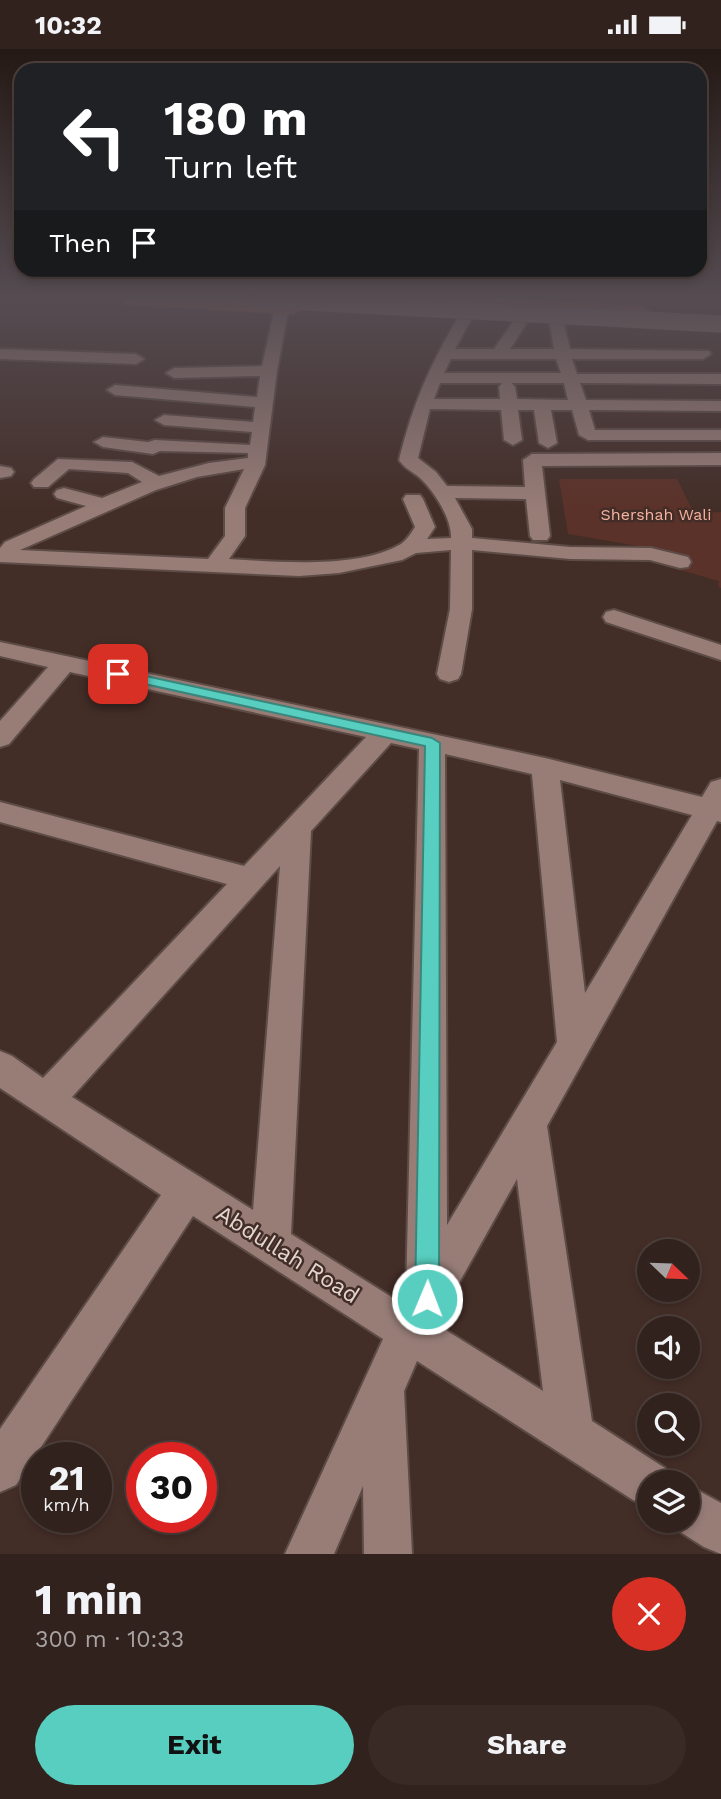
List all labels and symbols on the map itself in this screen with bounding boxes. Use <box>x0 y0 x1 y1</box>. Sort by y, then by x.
park label: Shershah Wali <box>601 505 711 524</box>
pin <box>88 644 148 704</box>
street label: Abdullah Road <box>211 1200 364 1309</box>
north arrow <box>637 1239 700 1302</box>
position arrow <box>390 1262 464 1336</box>
speed limit sign: 30 <box>126 1442 217 1533</box>

